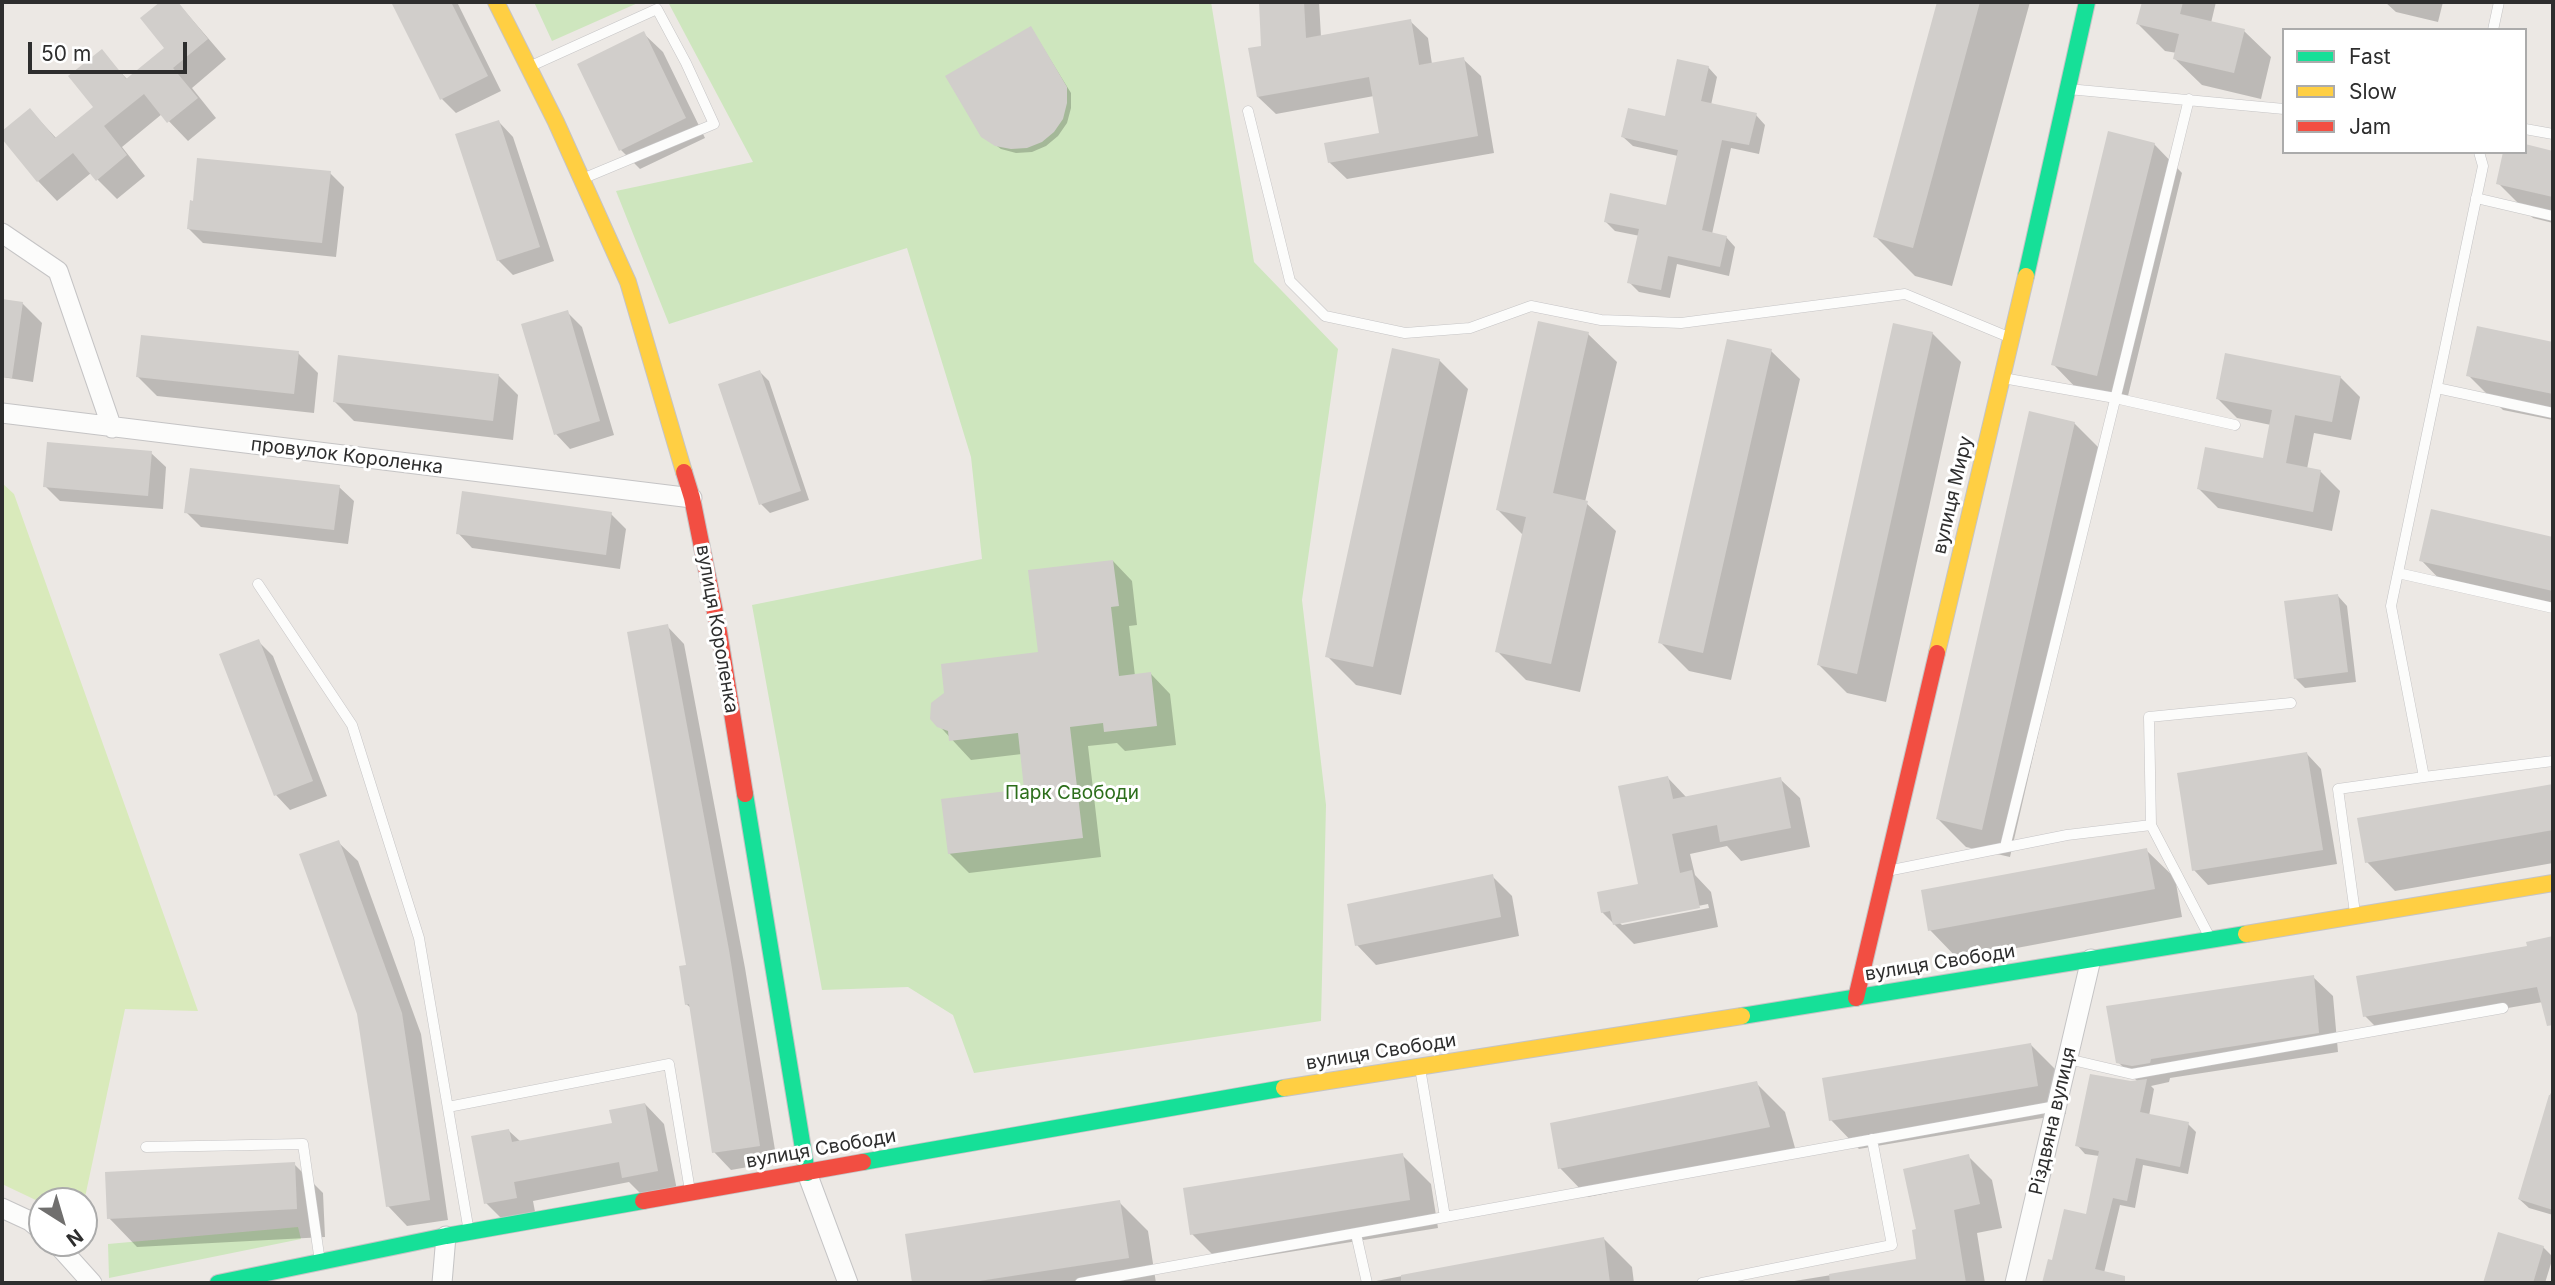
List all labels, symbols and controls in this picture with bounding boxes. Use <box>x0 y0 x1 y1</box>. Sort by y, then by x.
scale bar <box>32 28 191 72</box>
legend <box>2282 28 2527 154</box>
text: 50 m <box>41 41 91 66</box>
text: Fast <box>2349 44 2391 69</box>
text: Slow <box>2349 79 2397 104</box>
text: Jam <box>2349 114 2391 139</box>
street label: провулок Короленка <box>250 433 444 479</box>
street label: вулиця Миру <box>1928 434 1978 556</box>
street label: вулиця Короленка <box>691 543 743 715</box>
park label: Парк Свободи <box>1005 782 1139 804</box>
street label: вулиця Свободи <box>1863 940 2017 986</box>
street label: вулиця Свободи <box>1304 1029 1458 1075</box>
street label: Різдвяна вулиця <box>2025 1045 2081 1197</box>
street label: вулиця Свободи <box>744 1125 898 1173</box>
north arrow <box>28 1187 98 1257</box>
text: N <box>62 1224 87 1251</box>

